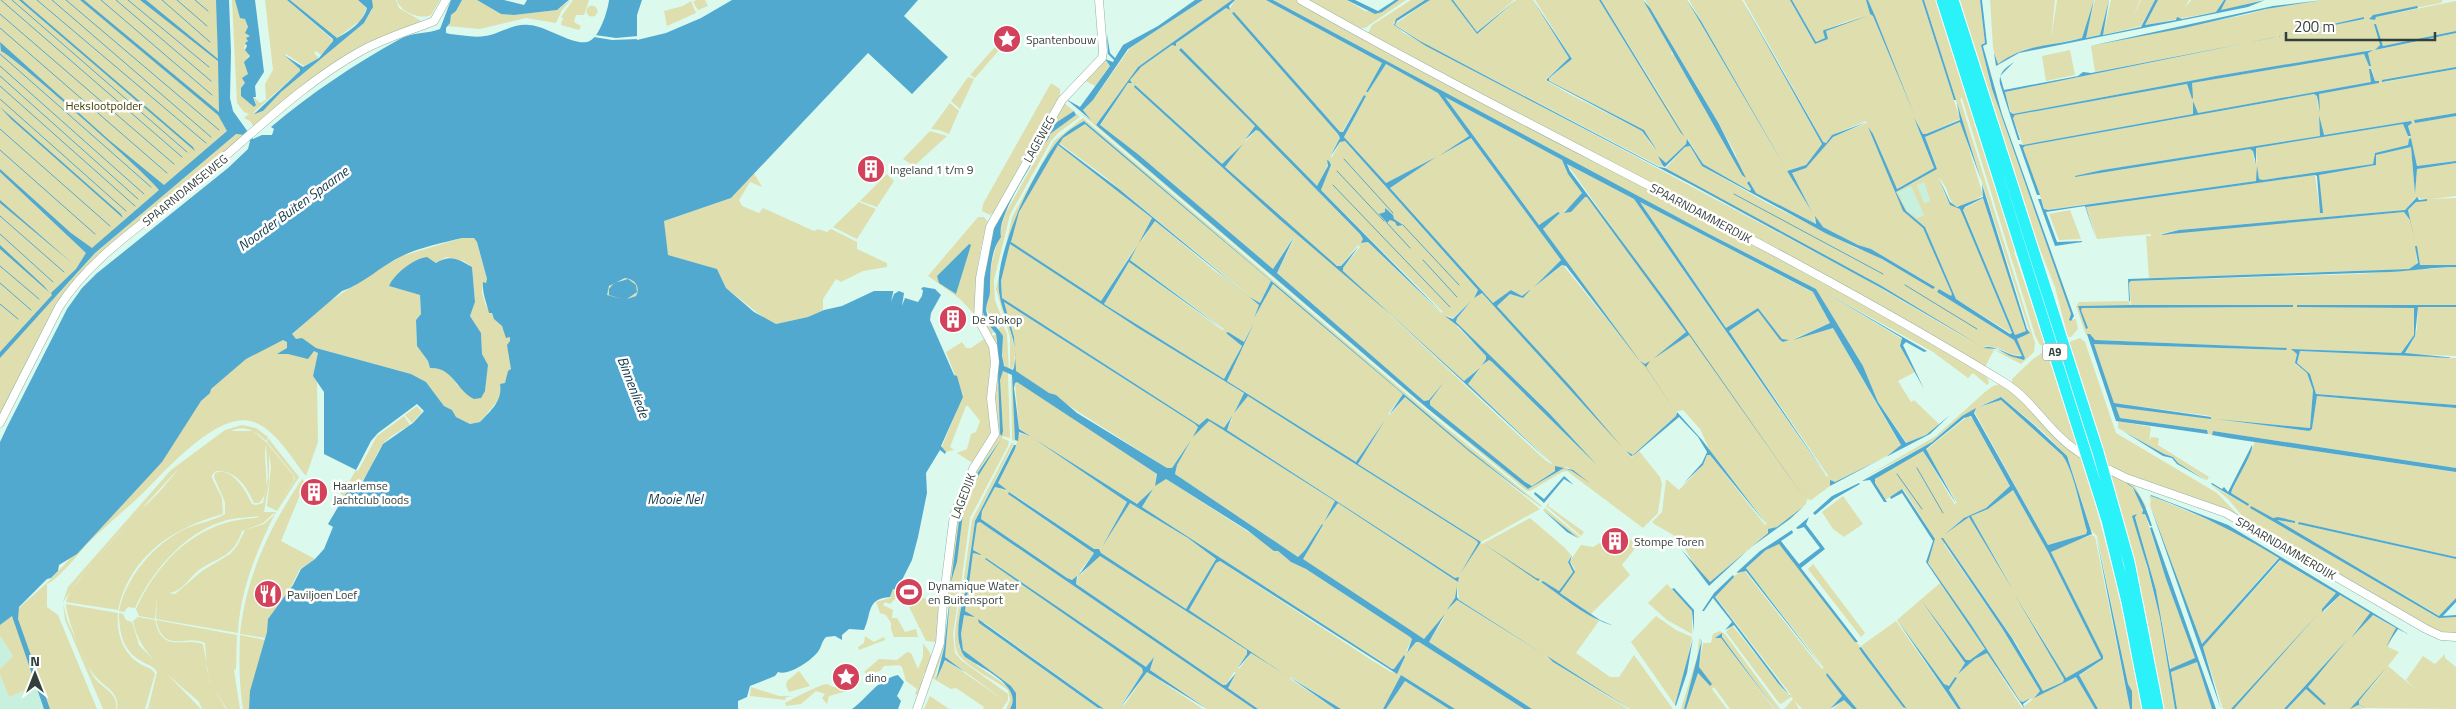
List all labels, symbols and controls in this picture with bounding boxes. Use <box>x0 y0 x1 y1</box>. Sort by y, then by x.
scale bar <box>2286 10 2435 42</box>
text: 200 m <box>2294 15 2335 38</box>
place icon: Spantenbouw <box>992 24 1022 54</box>
place label: Spantenbouw <box>1026 30 1096 49</box>
park label: Hekslootpolder <box>65 96 143 115</box>
street label: LAGEWEG <box>1018 112 1060 166</box>
street label: SPAARNDAMSEWEG <box>138 149 232 231</box>
building icon: Ingeland 1 t/m 9 <box>856 154 886 184</box>
water label: Noorder Buiten Spaarne <box>233 160 354 255</box>
place label: Ingeland 1 t/m 9 <box>890 160 974 179</box>
street label: SPAARNDAMMERDIJK <box>1647 178 1755 248</box>
building icon: De Slokop <box>938 304 968 334</box>
place label: De Slokop <box>972 310 1022 329</box>
road number: A9 <box>2042 344 2068 361</box>
water label: Binnenliede <box>613 353 656 422</box>
street label: LAGEDIJK <box>946 470 980 522</box>
place label: Haarlemse Jachtclub loods <box>333 476 409 509</box>
building icon: Haarlemse Jachtclub loods <box>299 477 329 507</box>
water label: Mooie Nel <box>647 488 705 509</box>
street label: SPAARNDAMMERDIJK <box>2232 512 2340 585</box>
building icon: Stompe Toren <box>1600 526 1630 556</box>
place label: Stompe Toren <box>1634 532 1704 551</box>
place label: Dynamique Water en Buitensport <box>928 576 1019 609</box>
sports icon: Dynamique Water en Buitensport <box>894 577 924 607</box>
restaurant icon: Paviljoen Loef <box>253 579 283 609</box>
place label: Paviljoen Loef <box>287 585 357 604</box>
north arrow <box>10 649 60 699</box>
text: N <box>30 650 40 671</box>
place icon: dino <box>831 662 861 692</box>
place label: dino <box>865 668 887 687</box>

